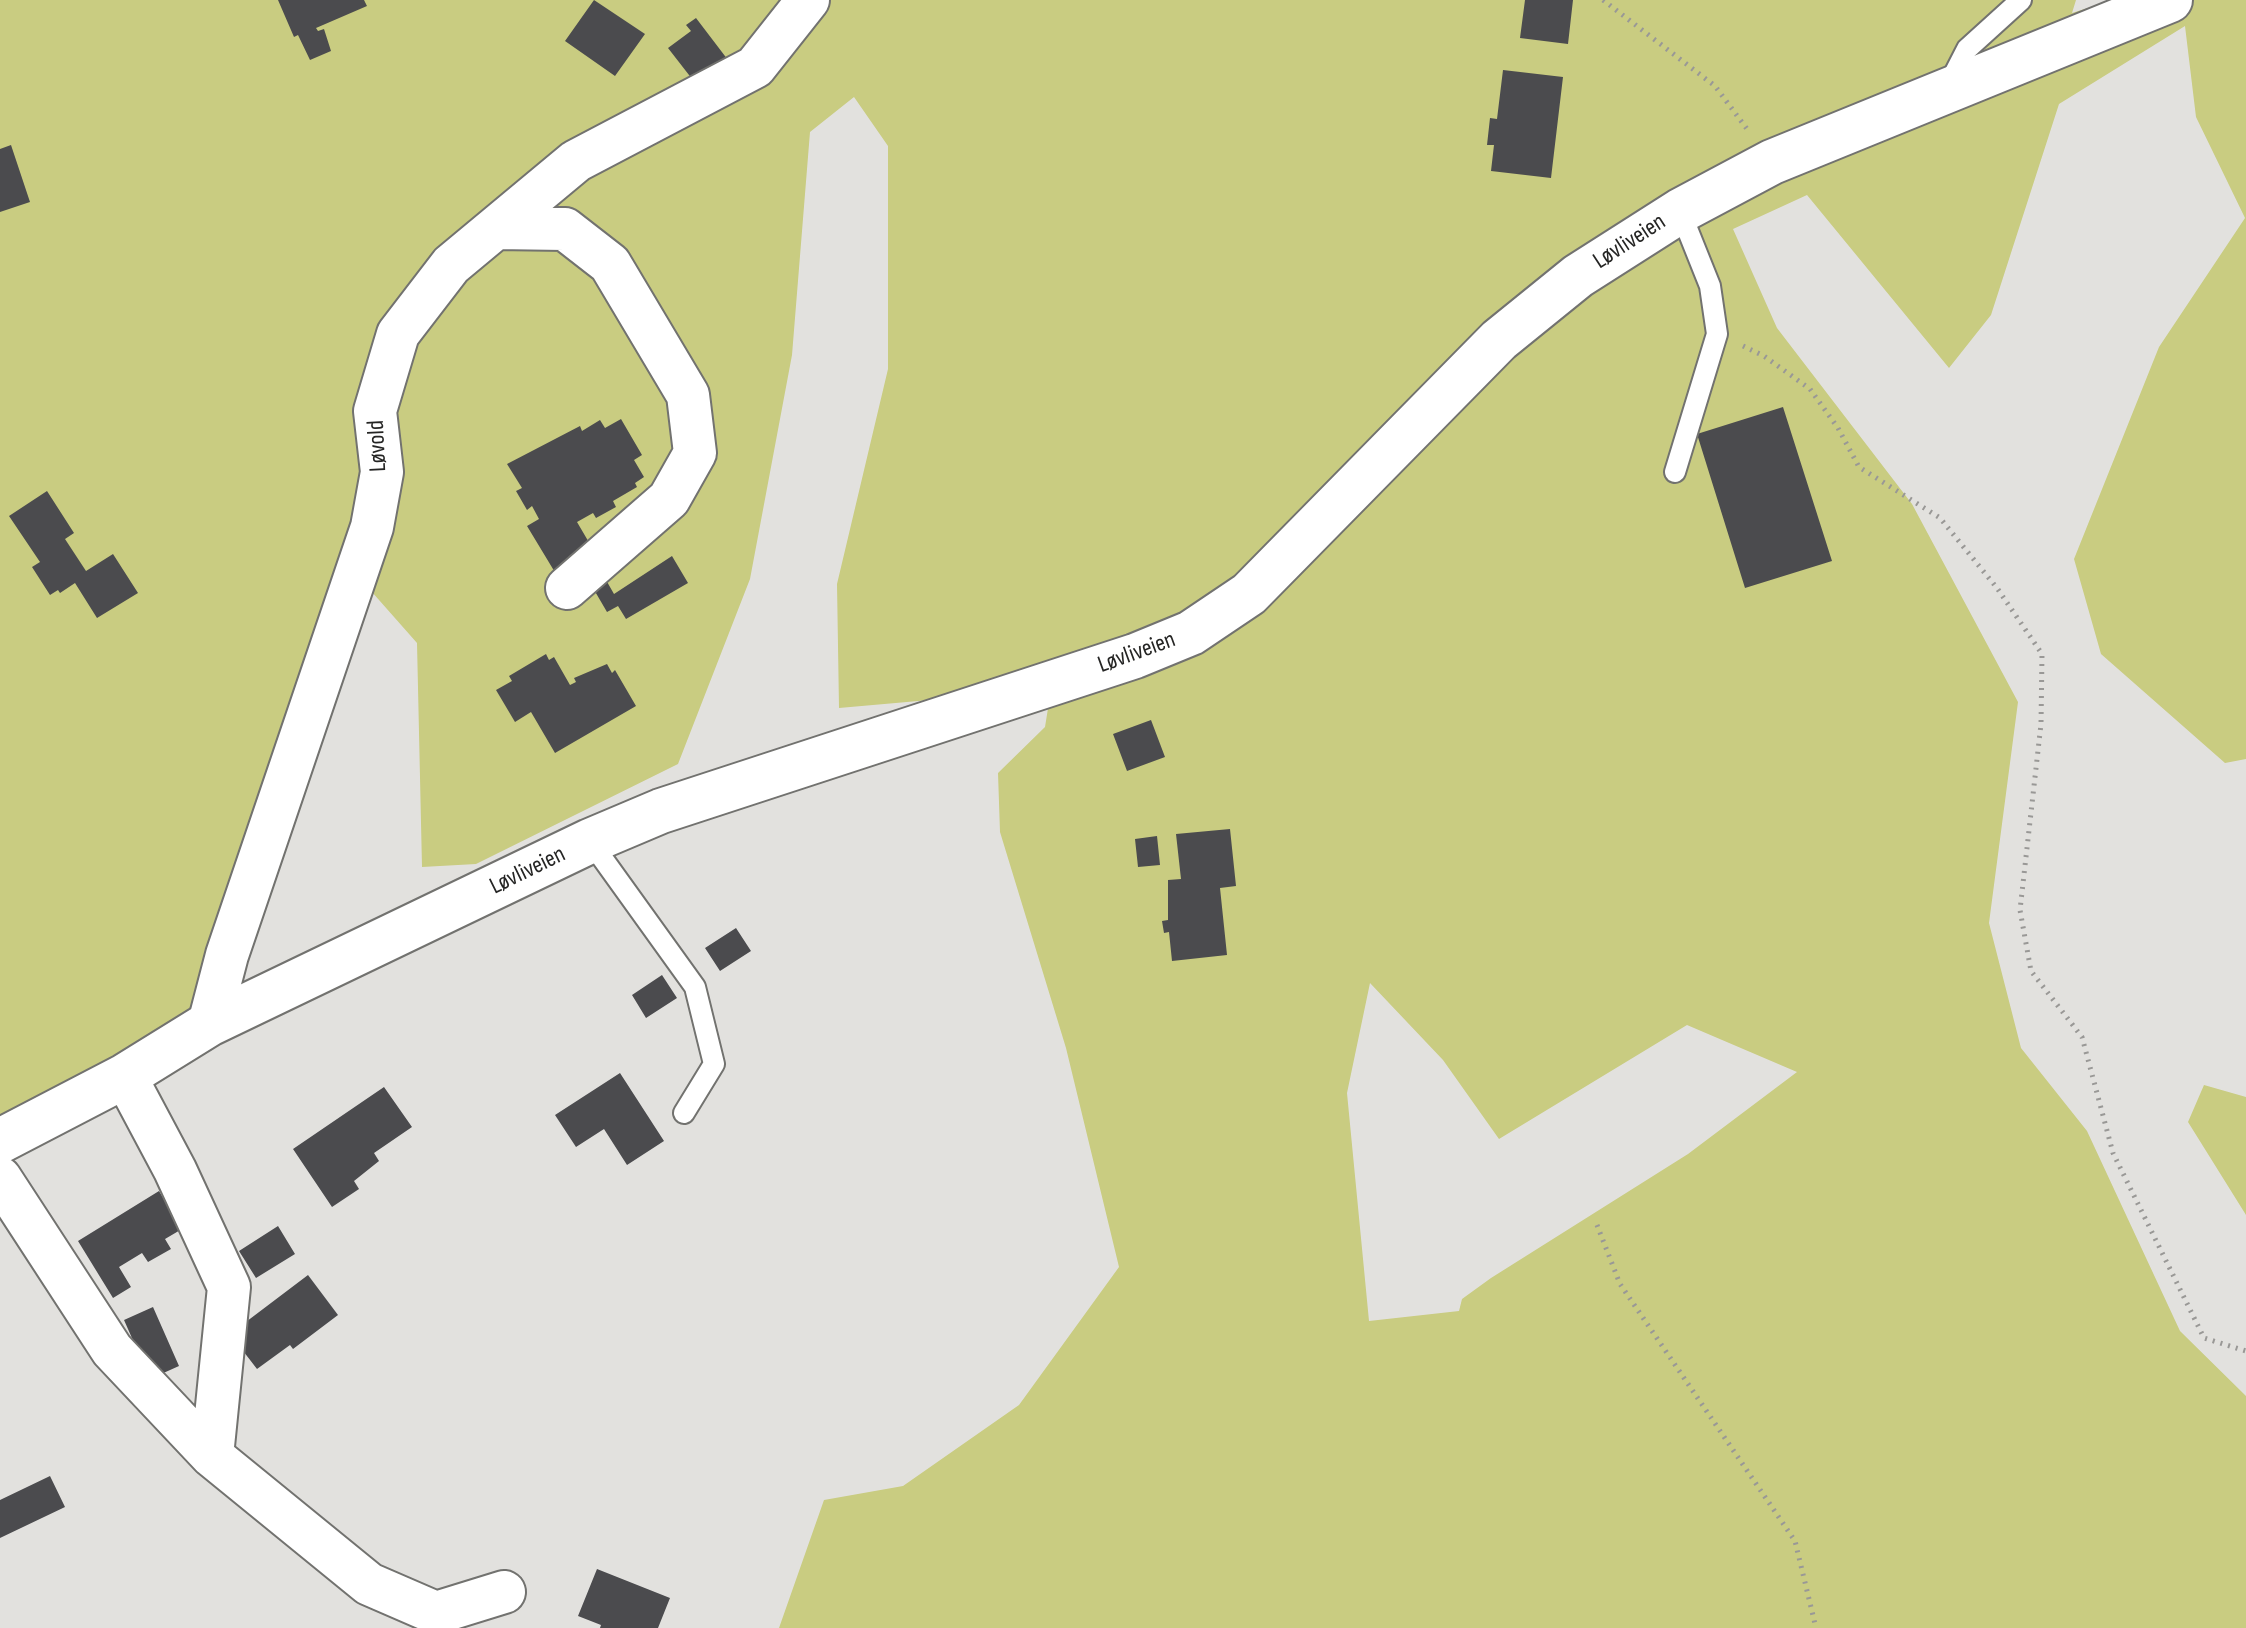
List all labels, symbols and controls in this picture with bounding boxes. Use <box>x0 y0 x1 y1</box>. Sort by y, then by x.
street label: Løvliveien <box>1589 208 1671 276</box>
street label: Løvold <box>362 419 394 473</box>
street label: Løvliveien <box>1094 626 1180 680</box>
street label: Løvliveien <box>486 840 570 902</box>

